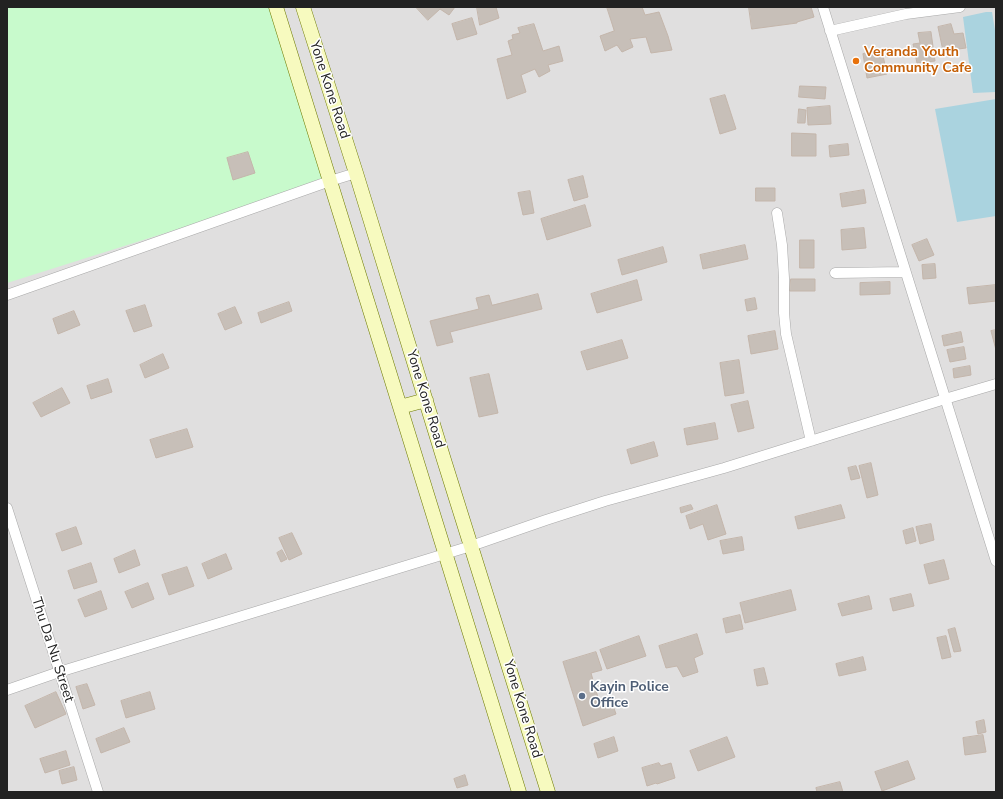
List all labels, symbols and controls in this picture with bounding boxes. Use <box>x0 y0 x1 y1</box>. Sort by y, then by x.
street label: Yone Kone Road <box>305 39 353 141</box>
place label: Veranda Youth Community Cafe <box>864 45 972 78</box>
marker: Veranda Youth Community Cafe <box>851 56 861 66</box>
street label: Yone Kone Road <box>402 348 448 450</box>
street label: Thu Da Nu Street <box>27 595 77 705</box>
street label: Yone Kone Road <box>499 658 545 760</box>
place label: Kayin Police Office <box>590 680 669 712</box>
marker: Kayin Police Office <box>577 691 587 701</box>

